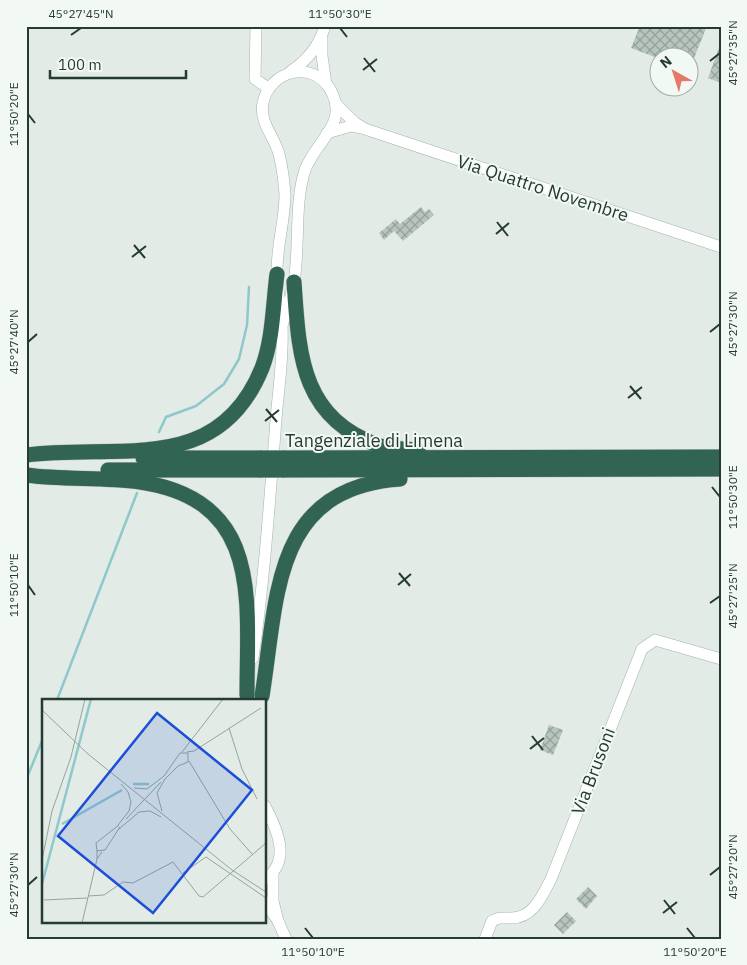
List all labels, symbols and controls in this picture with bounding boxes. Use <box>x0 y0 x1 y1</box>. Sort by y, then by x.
text: 45°27'45"N <box>48 6 114 21</box>
text: 11°50'30"E <box>308 6 372 21</box>
text: 45°27'35"N <box>725 20 740 86</box>
scale bar <box>50 48 186 80</box>
north arrow <box>650 48 700 98</box>
text: N <box>656 52 675 72</box>
text: 100 m <box>58 55 102 74</box>
text: 11°50'20"E <box>6 82 21 146</box>
street label: Via Quattro Novembre <box>454 149 632 227</box>
text: 45°27'30"N <box>725 291 740 357</box>
text: 45°27'40"N <box>6 309 21 375</box>
street label: Tangenziale di Limena <box>285 429 463 452</box>
text: 11°50'30"E <box>725 465 740 529</box>
text: 11°50'10"E <box>6 553 21 617</box>
text: 45°27'25"N <box>725 563 740 629</box>
inset map <box>42 699 266 922</box>
street label: Via Brusoni <box>566 724 620 818</box>
text: 45°27'20"N <box>725 834 740 900</box>
text: 45°27'30"N <box>6 852 21 918</box>
text: 11°50'10"E <box>281 944 345 959</box>
text: 11°50'20"E <box>663 944 727 959</box>

